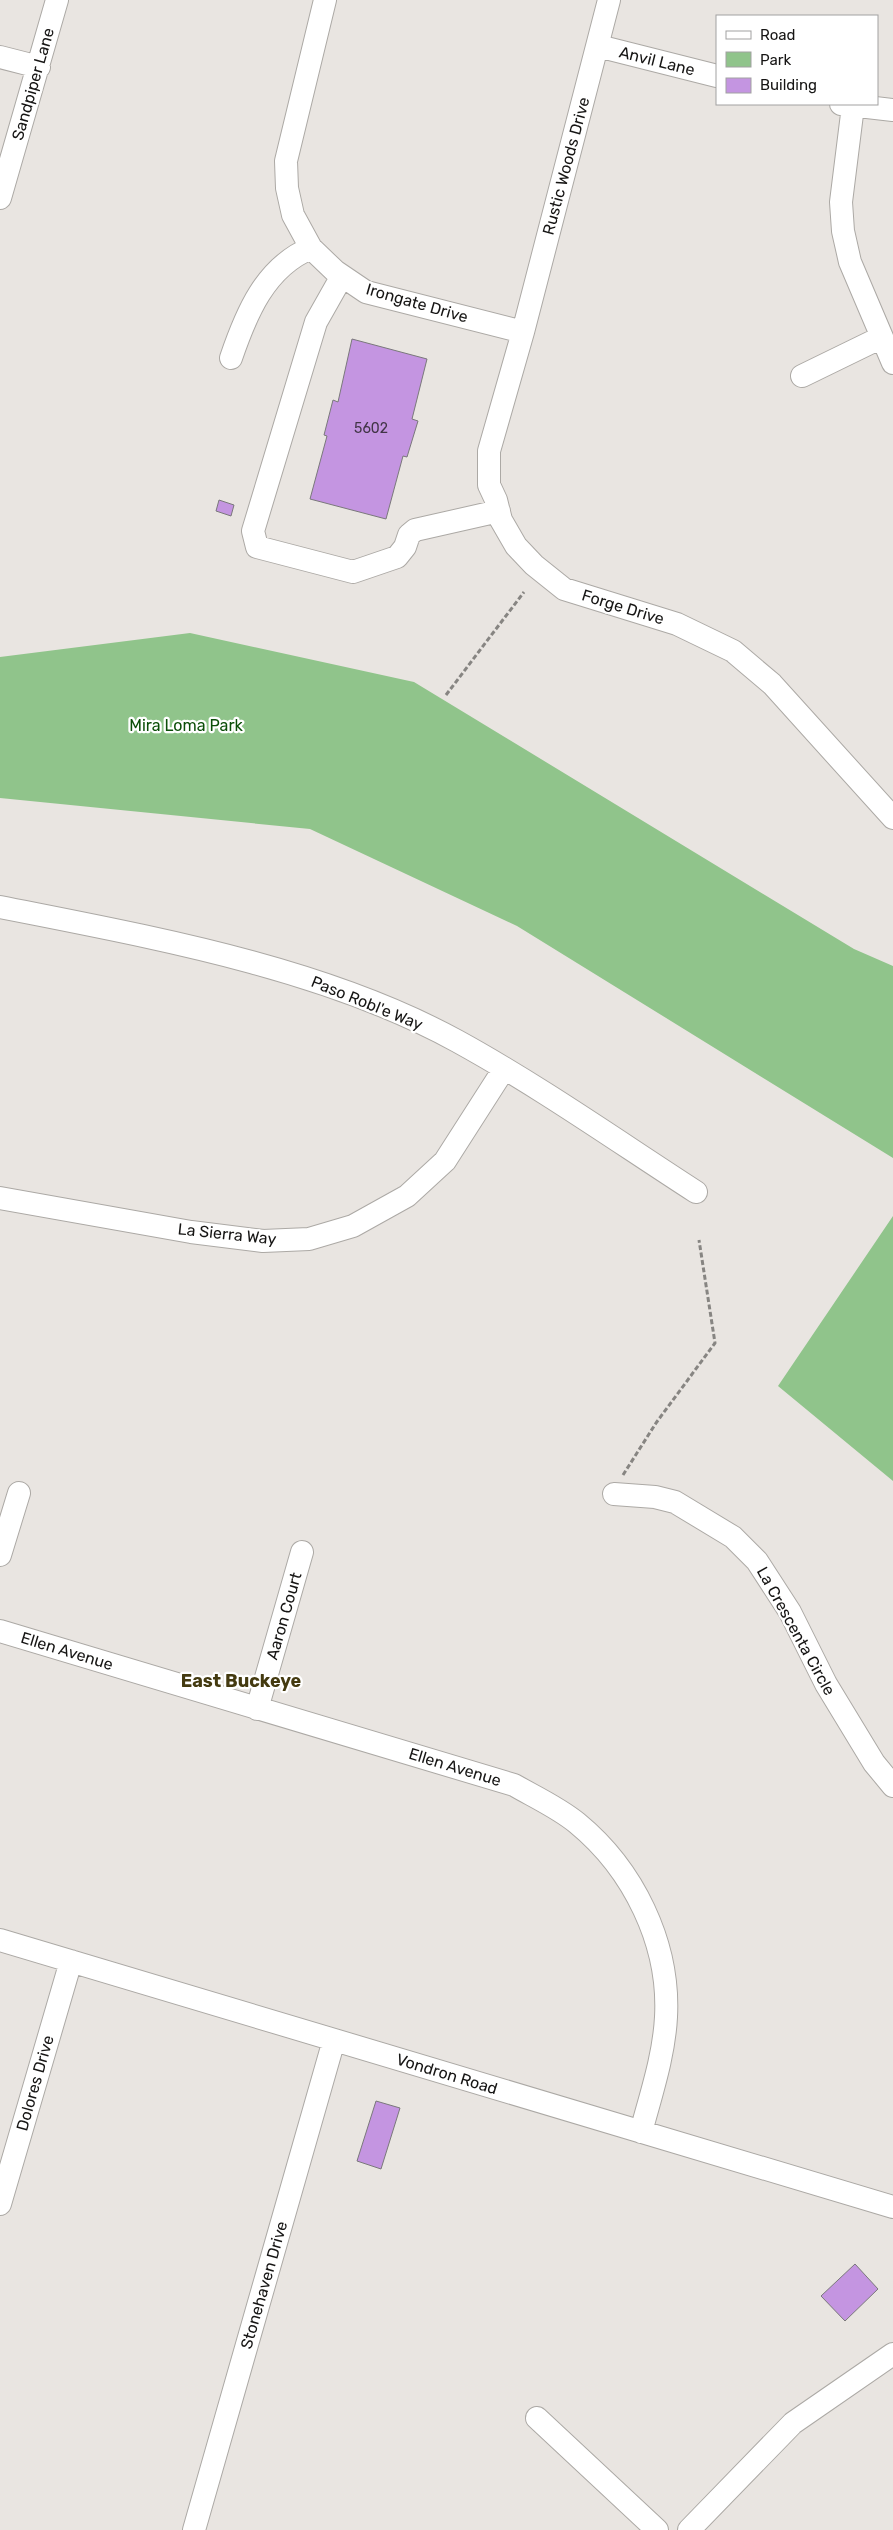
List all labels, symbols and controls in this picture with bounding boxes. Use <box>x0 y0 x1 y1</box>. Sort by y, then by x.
legend <box>716 15 878 105</box>
street label: Sandpiper Lane <box>8 26 58 142</box>
text: Road <box>760 26 796 44</box>
street label: Anvil Lane <box>617 42 697 80</box>
text: Park <box>760 51 791 69</box>
text: Building <box>760 76 817 94</box>
street label: Rustic Woods Drive <box>538 95 594 237</box>
street label: Irongate Drive <box>364 279 470 327</box>
house number: 5602 <box>354 420 388 437</box>
street label: Forge Drive <box>579 585 667 629</box>
park label: Mira Loma Park <box>129 716 244 735</box>
street label: Paso Robl'e Way <box>308 972 426 1034</box>
street label: La Sierra Way <box>177 1219 277 1249</box>
street label: La Crescenta Circle <box>753 1563 839 1699</box>
street label: Aaron Court <box>262 1570 306 1662</box>
street label: Ellen Avenue <box>18 1628 116 1674</box>
district label: East Buckeye <box>181 1670 302 1692</box>
street label: Ellen Avenue <box>406 1744 504 1790</box>
street label: Dolores Drive <box>12 2033 58 2133</box>
street label: Vondron Road <box>394 2050 500 2098</box>
street label: Stonehaven Drive <box>237 2219 291 2351</box>

